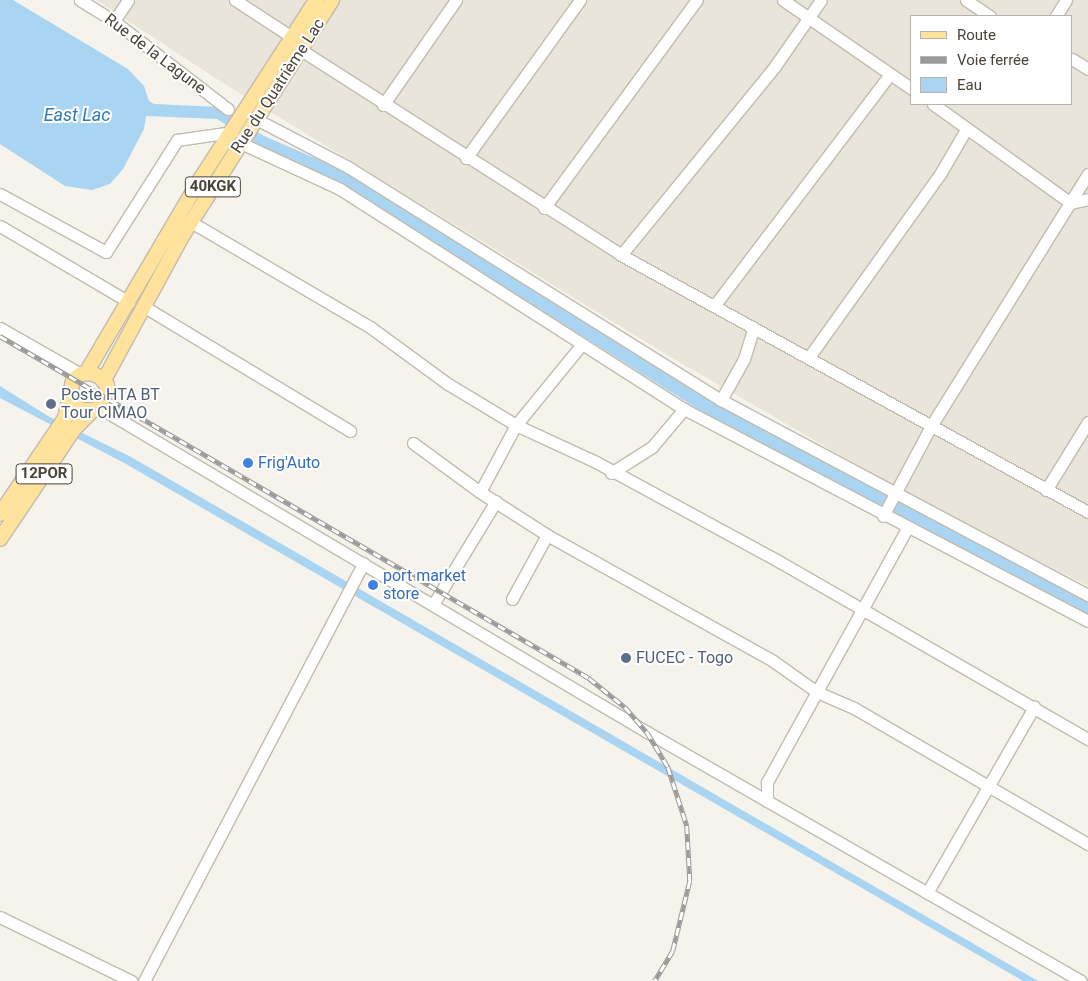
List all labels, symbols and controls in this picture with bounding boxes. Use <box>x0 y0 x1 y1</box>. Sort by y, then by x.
street label: Rue de la Lagune <box>101 10 209 98</box>
street label: Rue du Quatrième Lac <box>227 15 329 157</box>
legend <box>910 15 1073 105</box>
text: Route <box>957 26 996 44</box>
text: Voie ferrée <box>957 51 1029 69</box>
text: Eau <box>957 76 982 94</box>
water label: East Lac <box>44 104 110 126</box>
road number: 40KGK <box>184 174 242 200</box>
place label: Poste HTA BT Tour CIMAO <box>61 385 160 423</box>
marker: Poste HTA BT Tour CIMAO <box>45 398 57 410</box>
place label: Frig'Auto <box>258 453 320 473</box>
marker: Frig'Auto <box>242 457 254 469</box>
road number: 12POR <box>15 462 73 486</box>
place label: port market store <box>383 566 466 604</box>
marker: port market store <box>367 579 379 591</box>
place label: FUCEC - Togo <box>636 648 734 668</box>
marker: FUCEC - Togo <box>620 652 632 664</box>

